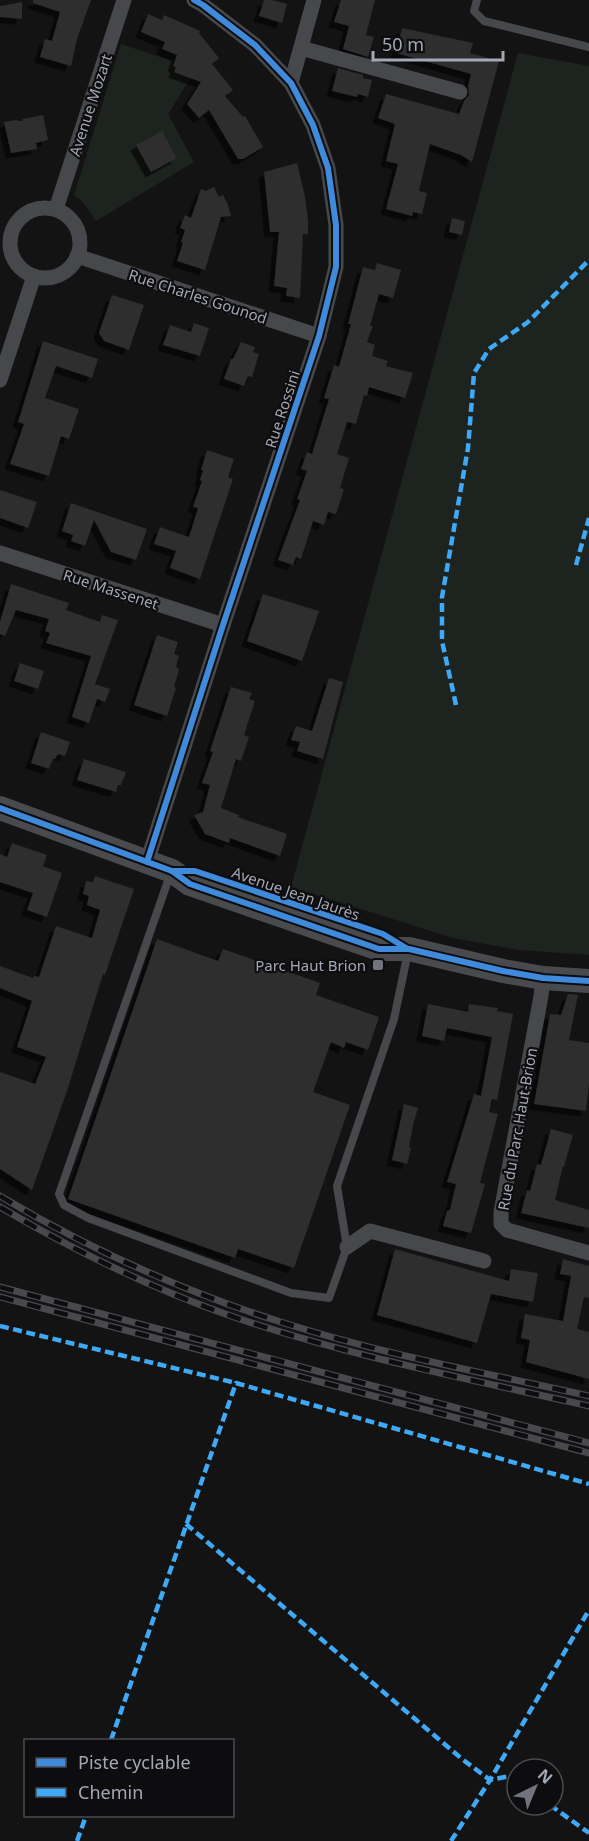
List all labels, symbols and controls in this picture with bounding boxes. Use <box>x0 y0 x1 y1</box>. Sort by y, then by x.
scale bar <box>373 24 504 62</box>
text: 50 m <box>382 32 424 56</box>
street label: Avenue Mozart <box>64 51 116 159</box>
street label: Rue Charles Gounod <box>126 264 270 328</box>
street label: Rue Rossini <box>260 368 304 450</box>
street label: Rue Massenet <box>61 564 162 614</box>
street label: Avenue Jean Jaurès <box>229 862 363 924</box>
place label: Parc Haut Brion <box>255 955 366 975</box>
marker: Parc Haut Brion <box>371 958 385 972</box>
street label: Rue du Parc Haut-Brion <box>493 1046 541 1212</box>
legend <box>24 1739 234 1817</box>
text: Piste cyclable <box>78 1750 191 1774</box>
north arrow <box>505 1757 565 1817</box>
text: N <box>533 1764 557 1789</box>
text: Chemin <box>78 1780 143 1804</box>

